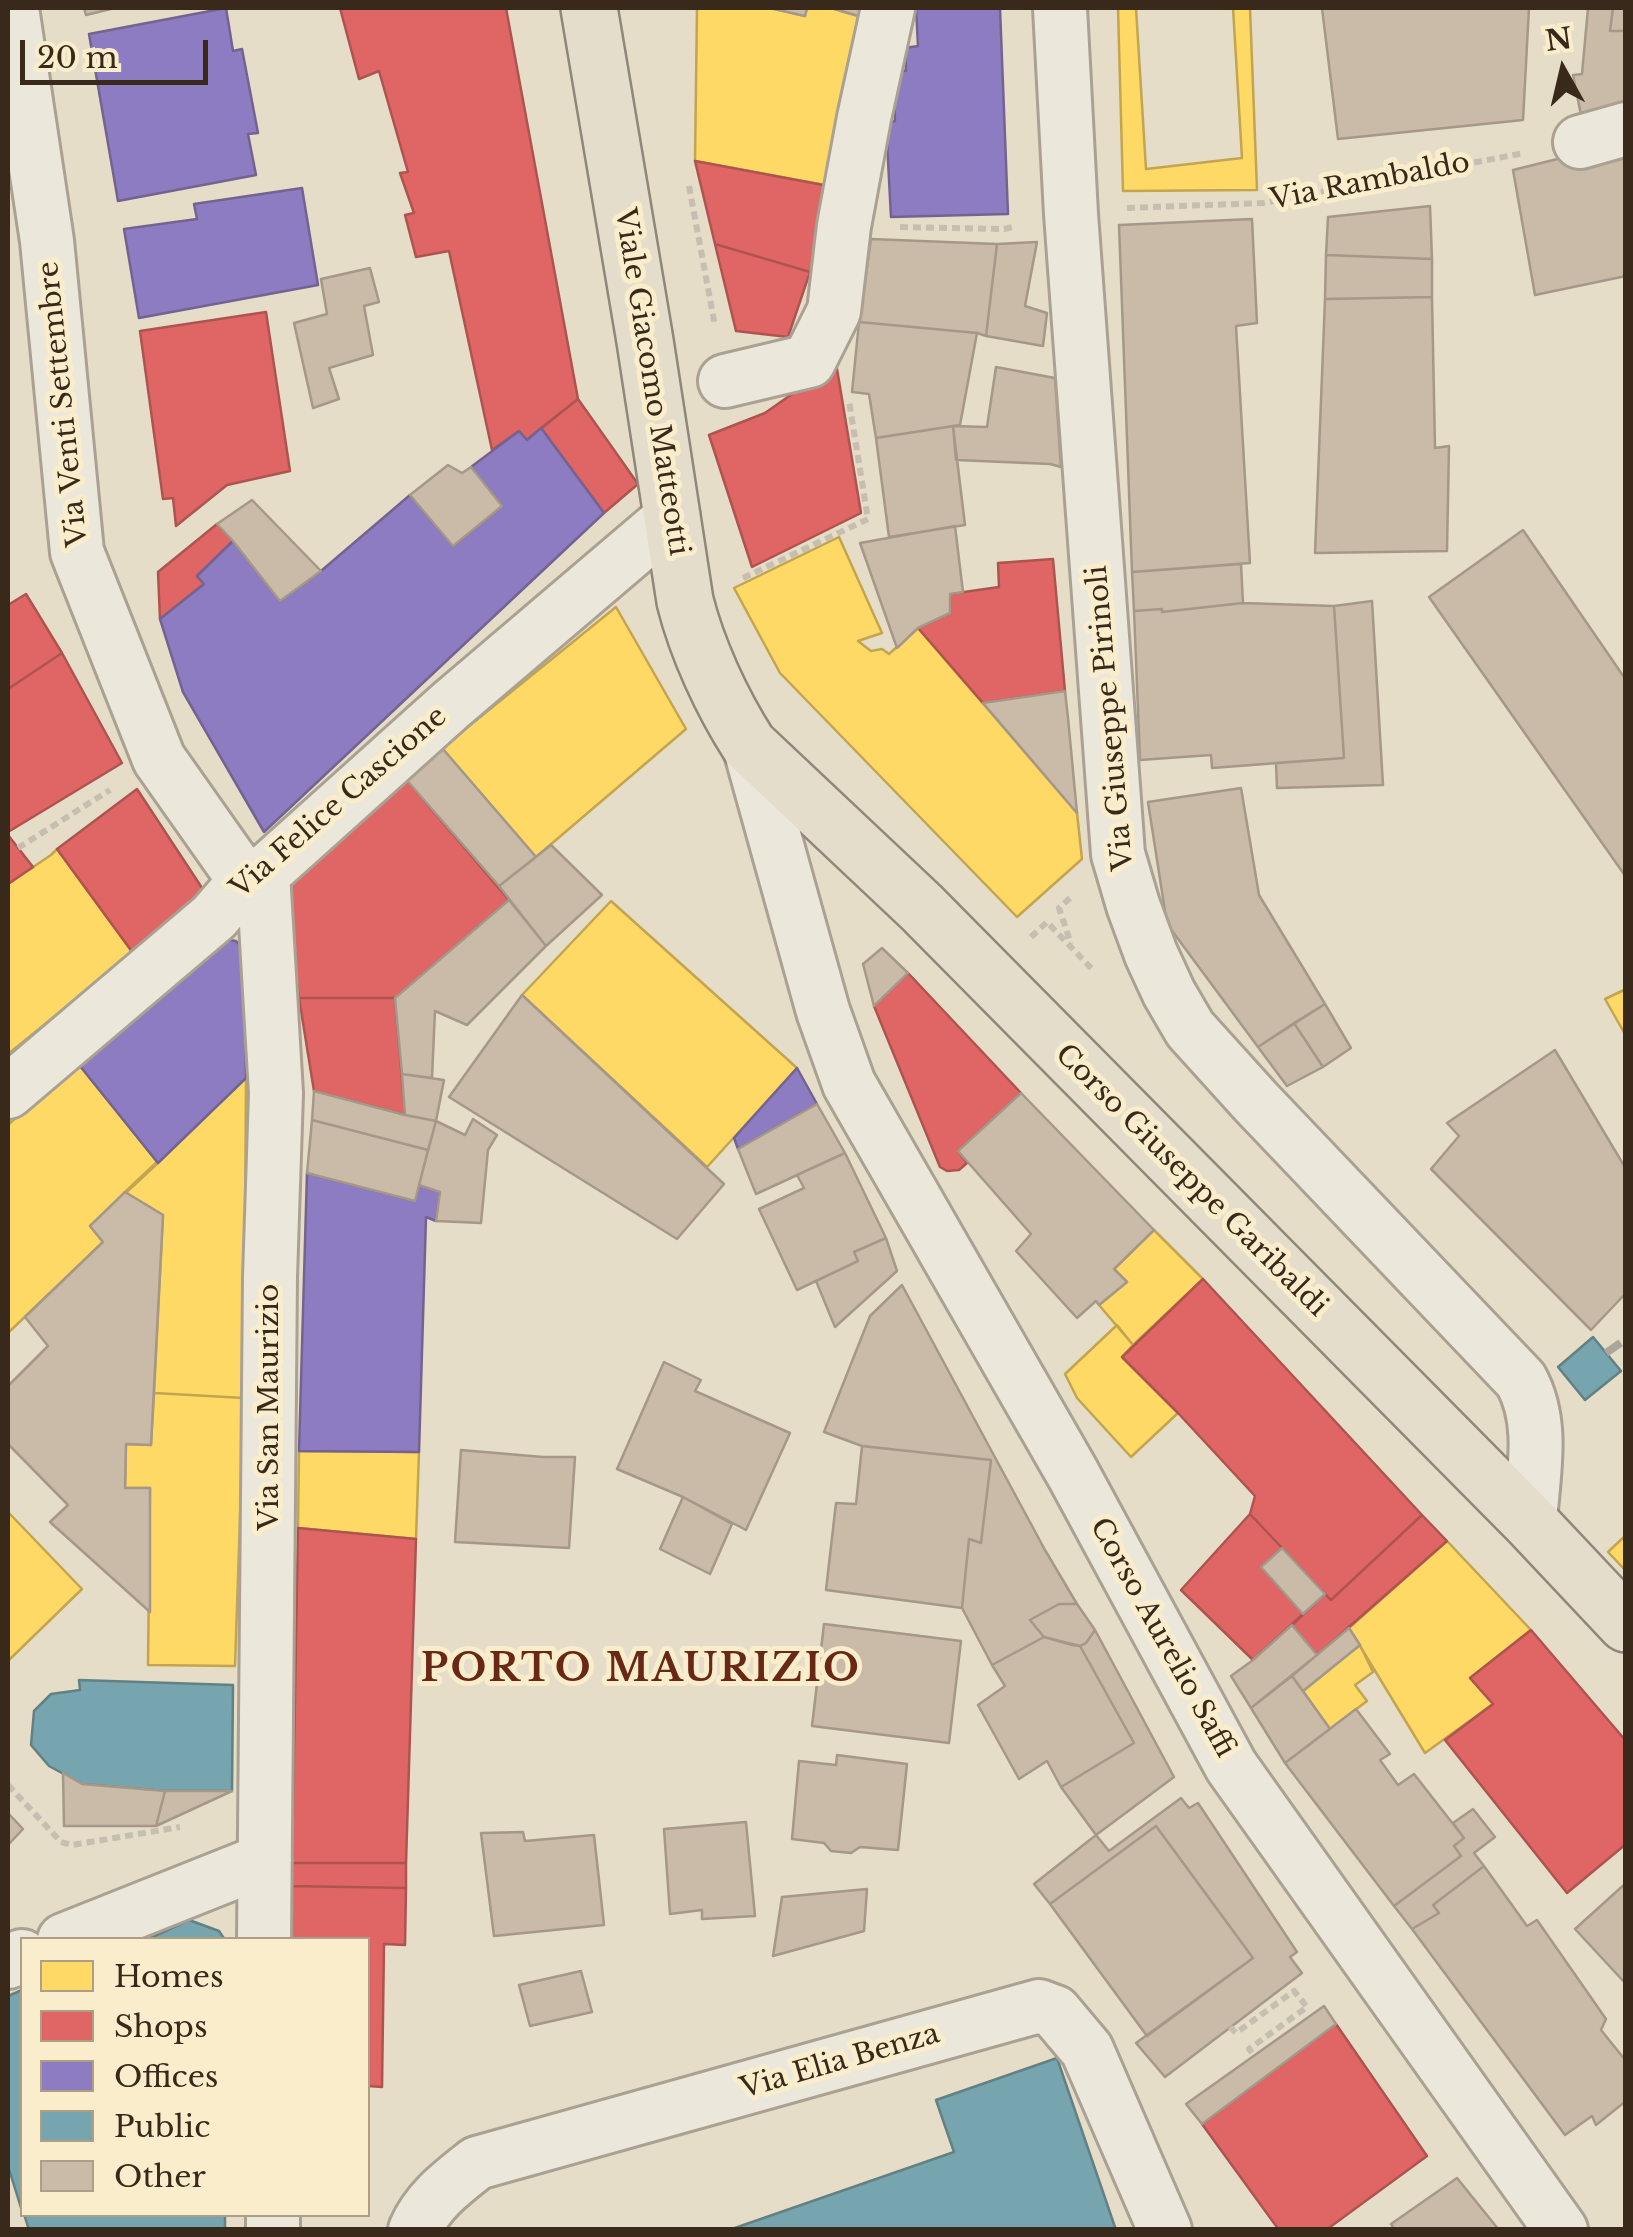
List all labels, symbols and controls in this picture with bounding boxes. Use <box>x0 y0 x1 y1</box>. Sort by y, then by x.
scale bar <box>25 20 212 82</box>
north arrow <box>1513 20 1613 120</box>
text: N <box>1543 21 1574 59</box>
text: 20 m <box>37 39 118 76</box>
street label: Via Rambaldo <box>1267 146 1473 218</box>
street label: Viale Giacomo Matteotti <box>607 206 695 558</box>
street label: Via Venti Settembre <box>32 260 96 548</box>
street label: Via Giuseppe Pirinoli <box>1081 564 1141 872</box>
street label: Via Felice Cascione <box>224 700 454 906</box>
street label: Corso Giuseppe Garibaldi <box>1048 1038 1334 1324</box>
street label: Via San Maurizio <box>253 1284 287 1530</box>
street label: Corso Aurelio Saffi <box>1082 1513 1242 1763</box>
district label: PORTO MAURIZIO <box>421 1647 861 1693</box>
legend <box>20 1937 370 2217</box>
text: Homes <box>114 1958 224 1995</box>
text: Shops <box>114 2008 208 2045</box>
street label: Via Elia Benza <box>737 2018 943 2106</box>
text: Offices <box>114 2058 218 2095</box>
text: Public <box>114 2108 210 2145</box>
text: Other <box>114 2158 206 2195</box>

